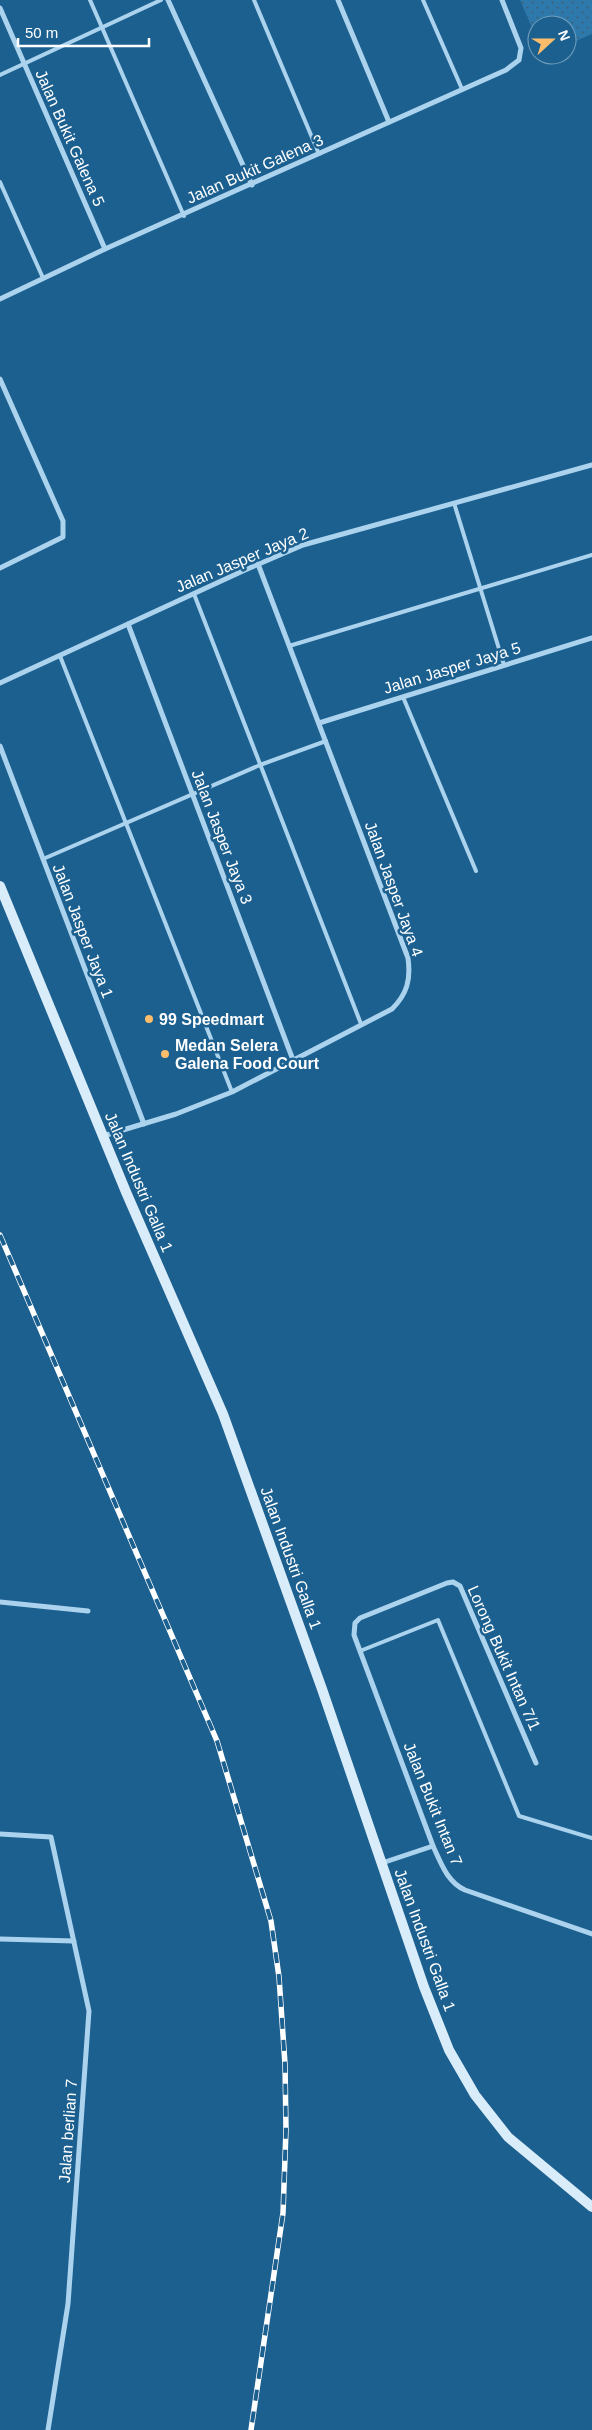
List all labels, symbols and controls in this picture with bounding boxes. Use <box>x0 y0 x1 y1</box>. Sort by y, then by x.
scale bar <box>18 15 149 47</box>
north arrow <box>527 15 577 65</box>
text: 50 m <box>25 24 58 41</box>
text: N <box>555 28 573 43</box>
street label: Jalan Bukit Galena 5 <box>32 67 108 209</box>
street label: Jalan Bukit Galena 3 <box>184 131 326 207</box>
street label: Jalan Jasper Jaya 2 <box>173 524 311 596</box>
street label: Jalan Jasper Jaya 5 <box>381 639 523 697</box>
street label: Jalan Jasper Jaya 3 <box>189 768 255 907</box>
street label: Jalan Jasper Jaya 4 <box>362 819 426 959</box>
street label: Jalan Jasper Jaya 1 <box>50 862 116 1001</box>
place label: 99 Speedmart <box>159 1011 265 1028</box>
marker: 99 Speedmart <box>143 1013 155 1025</box>
place label: Medan Selera Galena Food Court <box>175 1037 320 1072</box>
marker: Medan Selera Galena Food Court <box>159 1048 171 1060</box>
street label: Jalan Industri Galla 1 <box>102 1109 176 1255</box>
street label: Jalan Industri Galla 1 <box>257 1484 325 1632</box>
street label: Lorong Bukit Intan 7/1 <box>464 1583 544 1733</box>
street label: Jalan Bukit Intan 7 <box>400 1740 466 1868</box>
street label: Jalan Industri Galla 1 <box>391 1866 459 2014</box>
street label: Jalan berlian 7 <box>56 2078 80 2184</box>

